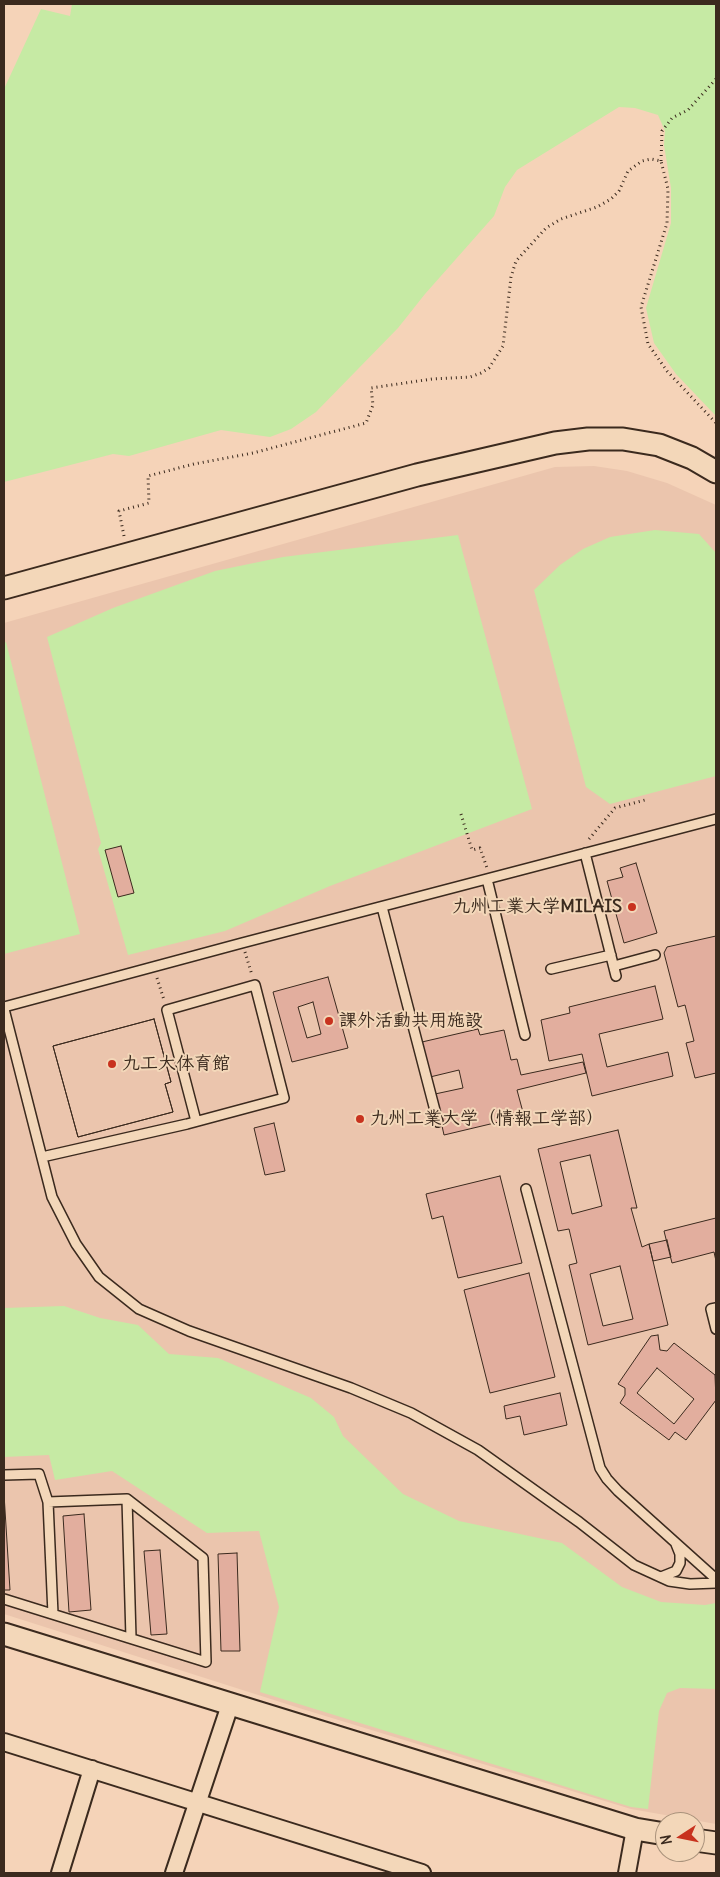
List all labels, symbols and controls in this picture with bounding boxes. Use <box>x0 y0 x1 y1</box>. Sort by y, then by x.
place label: 九州工業大学MILAIS <box>452 896 622 918</box>
marker: 九州工業大学MILAIS <box>626 901 638 913</box>
place label: 課外活動共用施設 <box>339 1010 483 1032</box>
marker: 課外活動共用施設 <box>323 1015 335 1027</box>
place label: 九工大体育館 <box>122 1053 230 1075</box>
marker: 九工大体育館 <box>106 1058 118 1070</box>
place label: 九州工業大学（情報工学部） <box>370 1108 604 1130</box>
marker: 九州工業大学（情報工学部） <box>354 1113 366 1125</box>
north arrow <box>655 1812 705 1862</box>
text: N <box>656 1833 676 1846</box>

